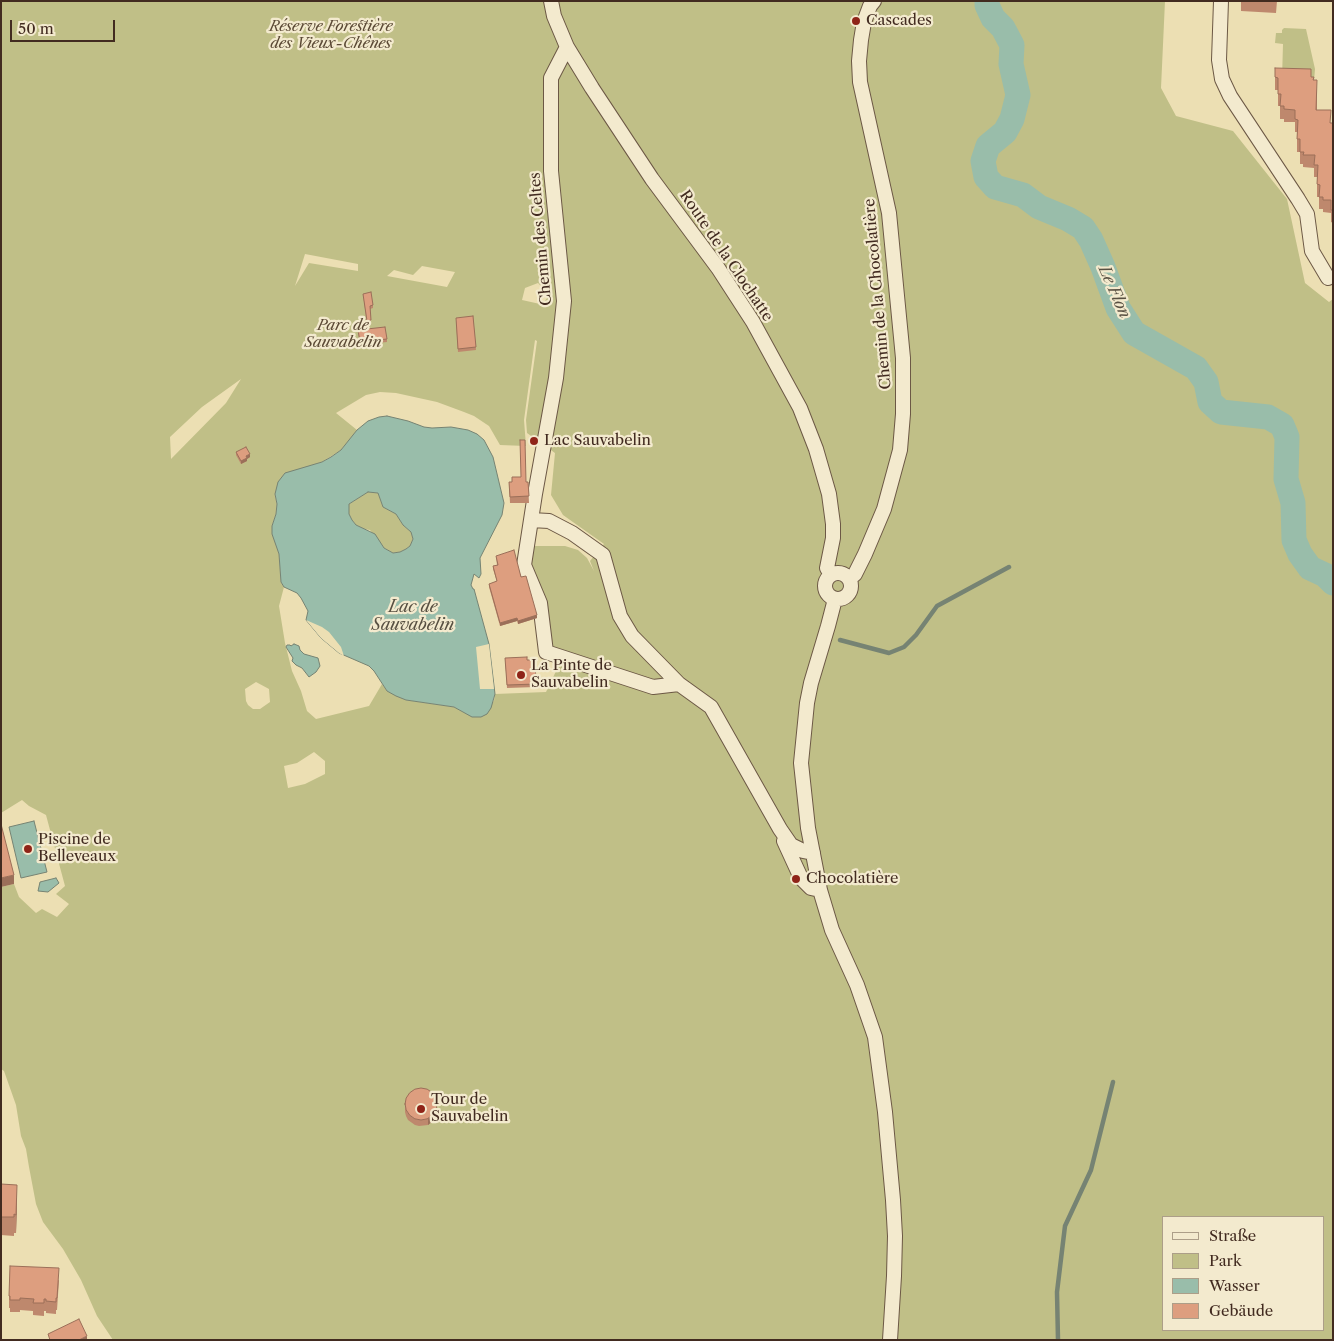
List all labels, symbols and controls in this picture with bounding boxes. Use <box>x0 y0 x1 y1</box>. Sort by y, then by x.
scale bar <box>12 10 118 42</box>
place label: Cascades <box>866 12 932 30</box>
marker: Cascades <box>850 15 862 27</box>
park label: Réserve Forestière des Vieux-Chênes <box>269 18 393 53</box>
text: 50 m <box>18 19 54 38</box>
street label: Chemin des Celtes <box>526 171 556 307</box>
street label: Route de la Clochatte <box>675 187 777 325</box>
street label: Chemin de la Chocolatière <box>861 198 895 390</box>
water label: Le Flon <box>1094 263 1134 321</box>
park label: Parc de Sauvabelin <box>304 317 382 352</box>
place label: Lac Sauvabelin <box>544 432 651 450</box>
marker: Lac Sauvabelin <box>528 435 540 447</box>
water label: Lac de Sauvabelin <box>372 597 454 635</box>
place label: La Pinte de Sauvabelin <box>531 657 612 692</box>
marker: La Pinte de Sauvabelin <box>515 669 527 681</box>
place label: Piscine de Belleveaux <box>38 831 116 866</box>
marker: Piscine de Belleveaux <box>22 843 34 855</box>
place label: Chocolatière <box>806 870 898 888</box>
marker: Chocolatière <box>790 873 802 885</box>
place label: Tour de Sauvabelin <box>431 1091 508 1126</box>
marker: Tour de Sauvabelin <box>415 1103 427 1115</box>
legend <box>1162 1216 1324 1331</box>
text: Straße <box>1209 1226 1256 1245</box>
text: Park <box>1209 1251 1242 1270</box>
text: Wasser <box>1209 1276 1260 1295</box>
text: Gebäude <box>1209 1301 1273 1320</box>

